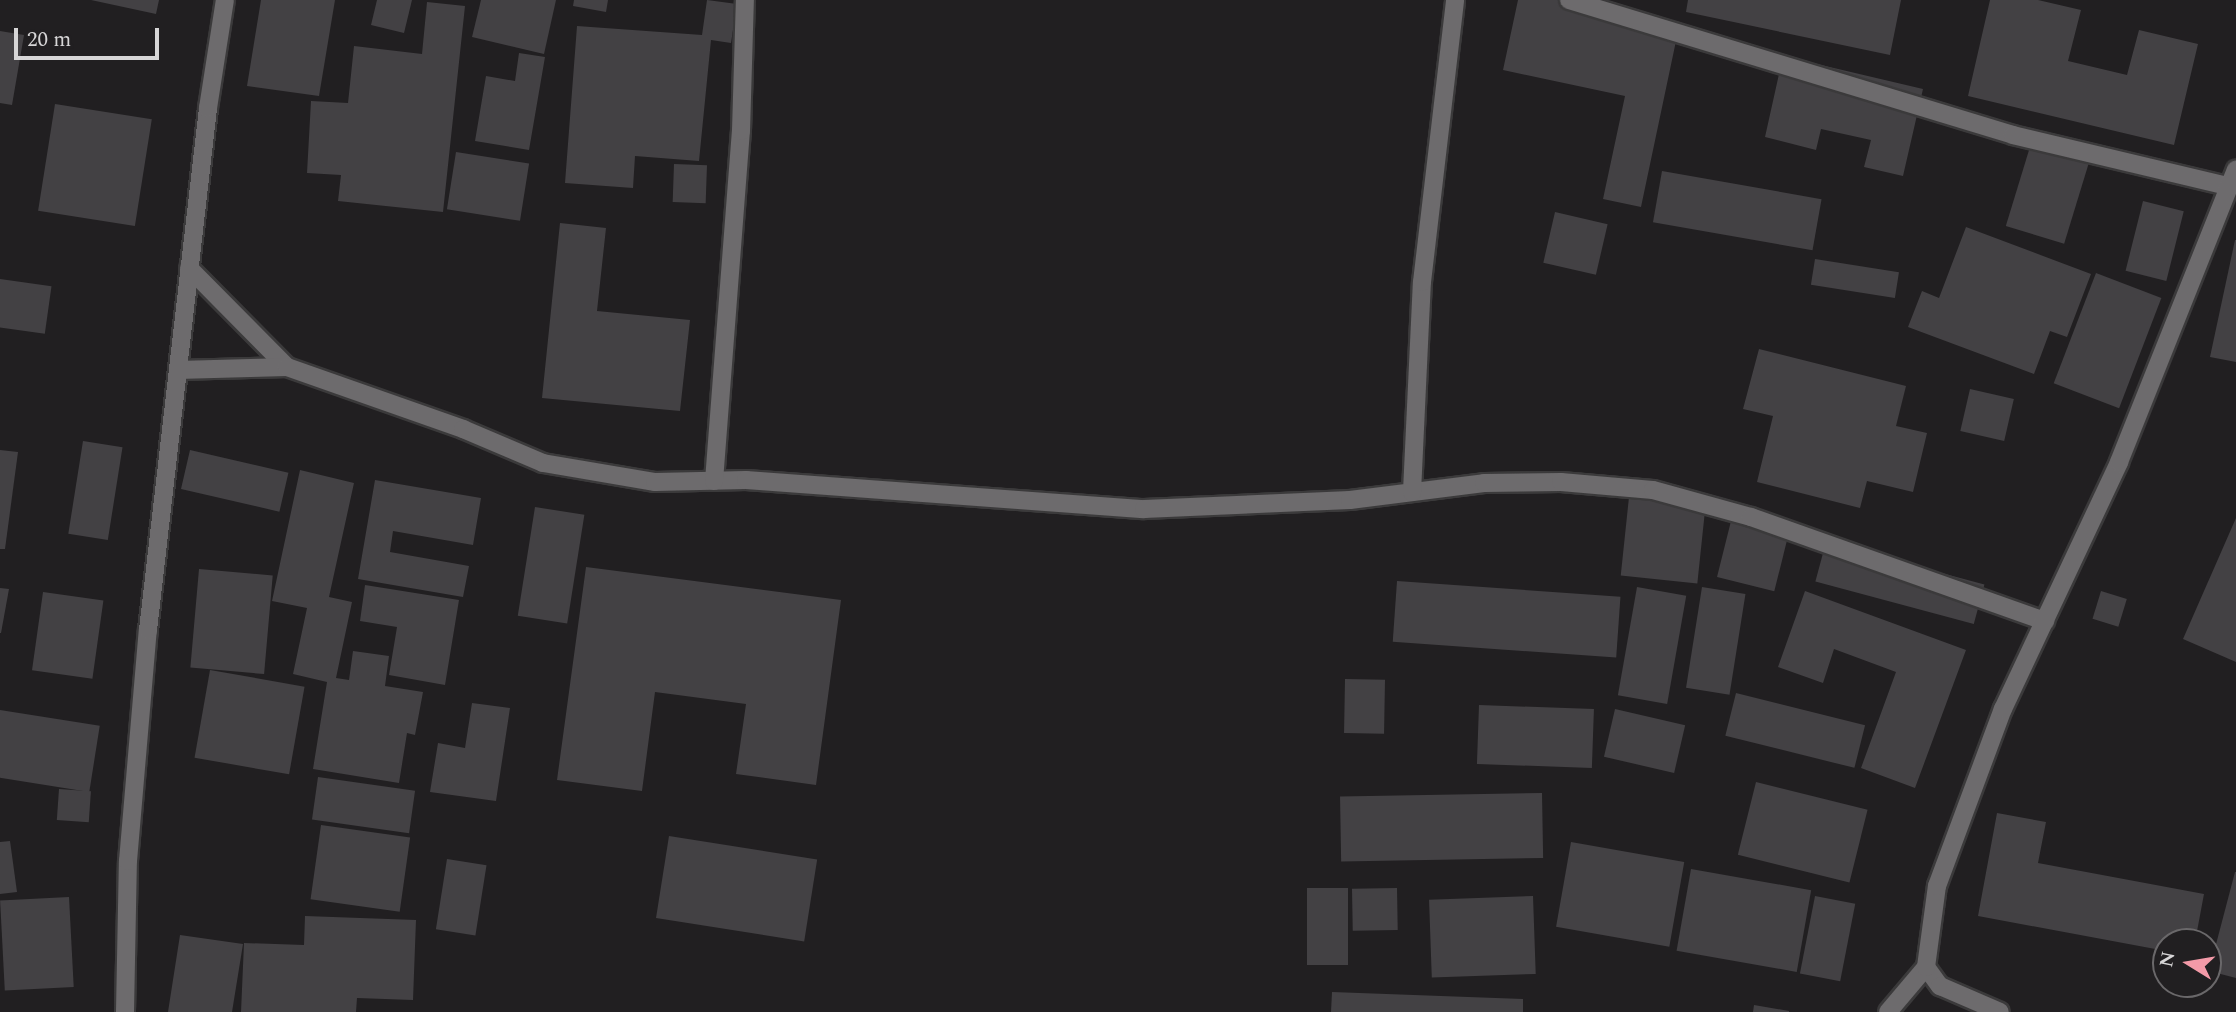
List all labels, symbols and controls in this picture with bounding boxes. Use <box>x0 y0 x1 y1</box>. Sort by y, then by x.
scale bar <box>18 14 163 58</box>
text: 20 m <box>27 24 71 56</box>
north arrow <box>2152 928 2222 998</box>
text: N <box>2152 949 2184 970</box>

